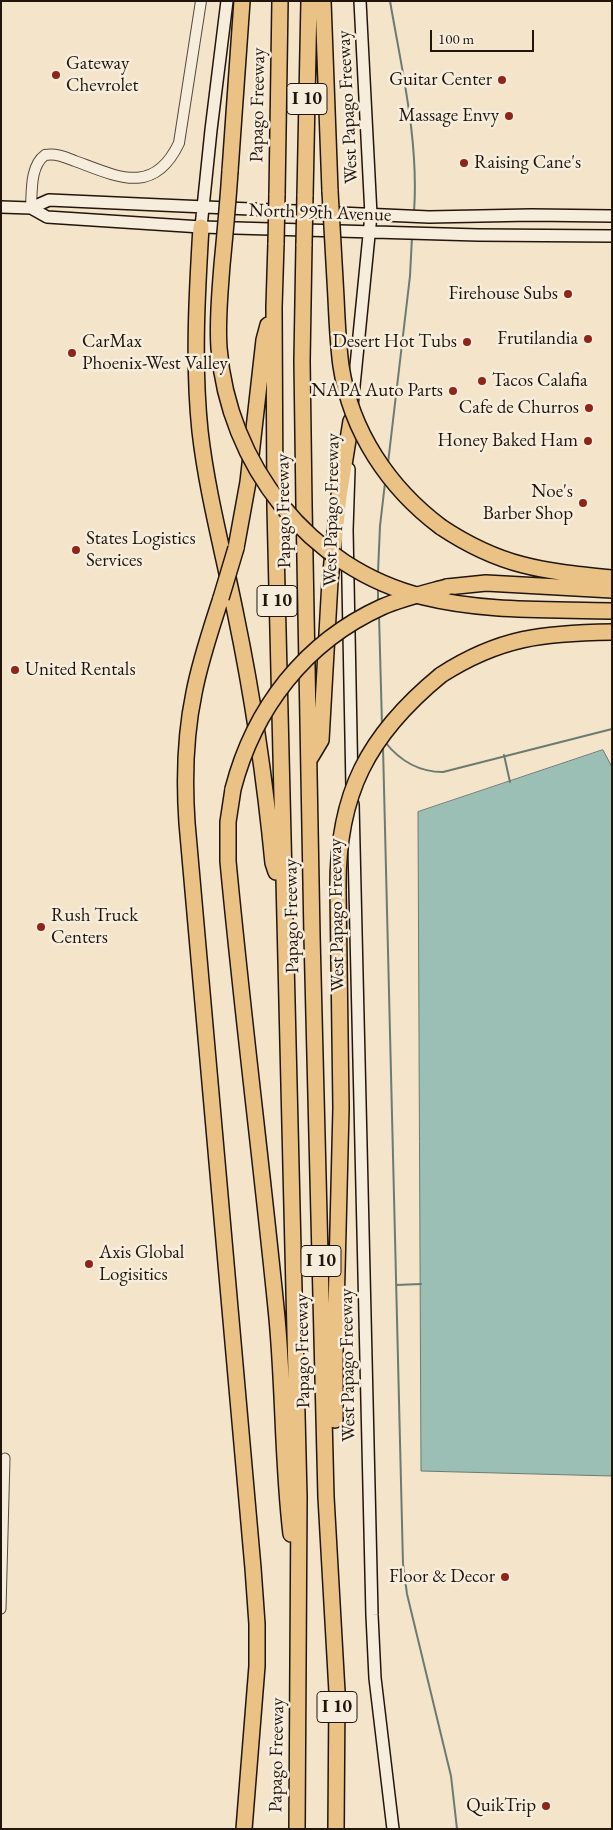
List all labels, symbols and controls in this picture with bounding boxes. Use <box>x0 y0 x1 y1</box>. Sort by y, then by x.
scale bar <box>433 20 537 52</box>
text: 100 m <box>438 29 474 48</box>
street label: West Papago Freeway <box>333 30 363 184</box>
street label: Papago Freeway <box>246 47 270 163</box>
place label: Gateway Chevrolet <box>66 53 138 97</box>
marker: Gateway Chevrolet <box>50 69 62 81</box>
place label: Guitar Center <box>389 69 492 91</box>
marker: Guitar Center <box>496 74 508 86</box>
road number: I 10 <box>287 84 327 115</box>
place label: Massage Envy <box>398 105 499 127</box>
marker: Massage Envy <box>503 110 515 122</box>
place label: Raising Cane's <box>474 152 581 174</box>
marker: Raising Cane's <box>458 157 470 169</box>
street label: North 99th Avenue <box>248 199 392 227</box>
place label: Firehouse Subs <box>449 283 558 305</box>
marker: Firehouse Subs <box>562 288 574 300</box>
place label: Frutilandia <box>497 328 578 350</box>
place label: CarMax Phoenix-West Valley <box>82 331 228 375</box>
place label: Desert Hot Tubs <box>332 331 457 353</box>
marker: Frutilandia <box>582 333 594 345</box>
marker: Desert Hot Tubs <box>461 336 473 348</box>
marker: CarMax Phoenix-West Valley <box>66 347 78 359</box>
place label: Tacos Calafia <box>492 370 588 392</box>
marker: Tacos Calafia <box>476 375 488 387</box>
place label: NAPA Auto Parts <box>311 380 443 402</box>
marker: NAPA Auto Parts <box>447 385 459 397</box>
place label: Cafe de Churros <box>459 397 579 419</box>
marker: Cafe de Churros <box>583 402 595 414</box>
place label: Honey Baked Ham <box>438 430 578 452</box>
street label: West Papago Freeway <box>319 433 345 587</box>
marker: Honey Baked Ham <box>582 435 594 447</box>
street label: Papago Freeway <box>272 453 296 569</box>
place label: Noe's Barber Shop <box>483 481 573 525</box>
marker: Noe's Barber Shop <box>577 497 589 509</box>
place label: States Logistics Services <box>86 528 196 572</box>
marker: States Logistics Services <box>70 544 82 556</box>
road number: I 10 <box>257 586 297 616</box>
place label: United Rentals <box>25 659 136 681</box>
marker: United Rentals <box>9 664 21 676</box>
street label: West Papago Freeway <box>324 838 350 992</box>
street label: Papago Freeway <box>280 858 304 974</box>
place label: Rush Truck Centers <box>51 905 138 949</box>
marker: Rush Truck Centers <box>35 921 47 933</box>
place label: Axis Global Logisitics <box>99 1242 184 1286</box>
road number: I 10 <box>301 1246 341 1276</box>
marker: Axis Global Logisitics <box>83 1258 95 1270</box>
street label: West Papago Freeway <box>335 1288 361 1442</box>
street label: Papago Freeway <box>291 1293 315 1409</box>
place label: Floor & Decor <box>389 1566 495 1588</box>
marker: Floor & Decor <box>499 1571 511 1583</box>
road number: I 10 <box>317 1691 357 1722</box>
street label: Papago Freeway <box>265 1697 289 1813</box>
place label: QuikTrip <box>466 1795 536 1817</box>
marker: QuikTrip <box>540 1800 552 1812</box>

